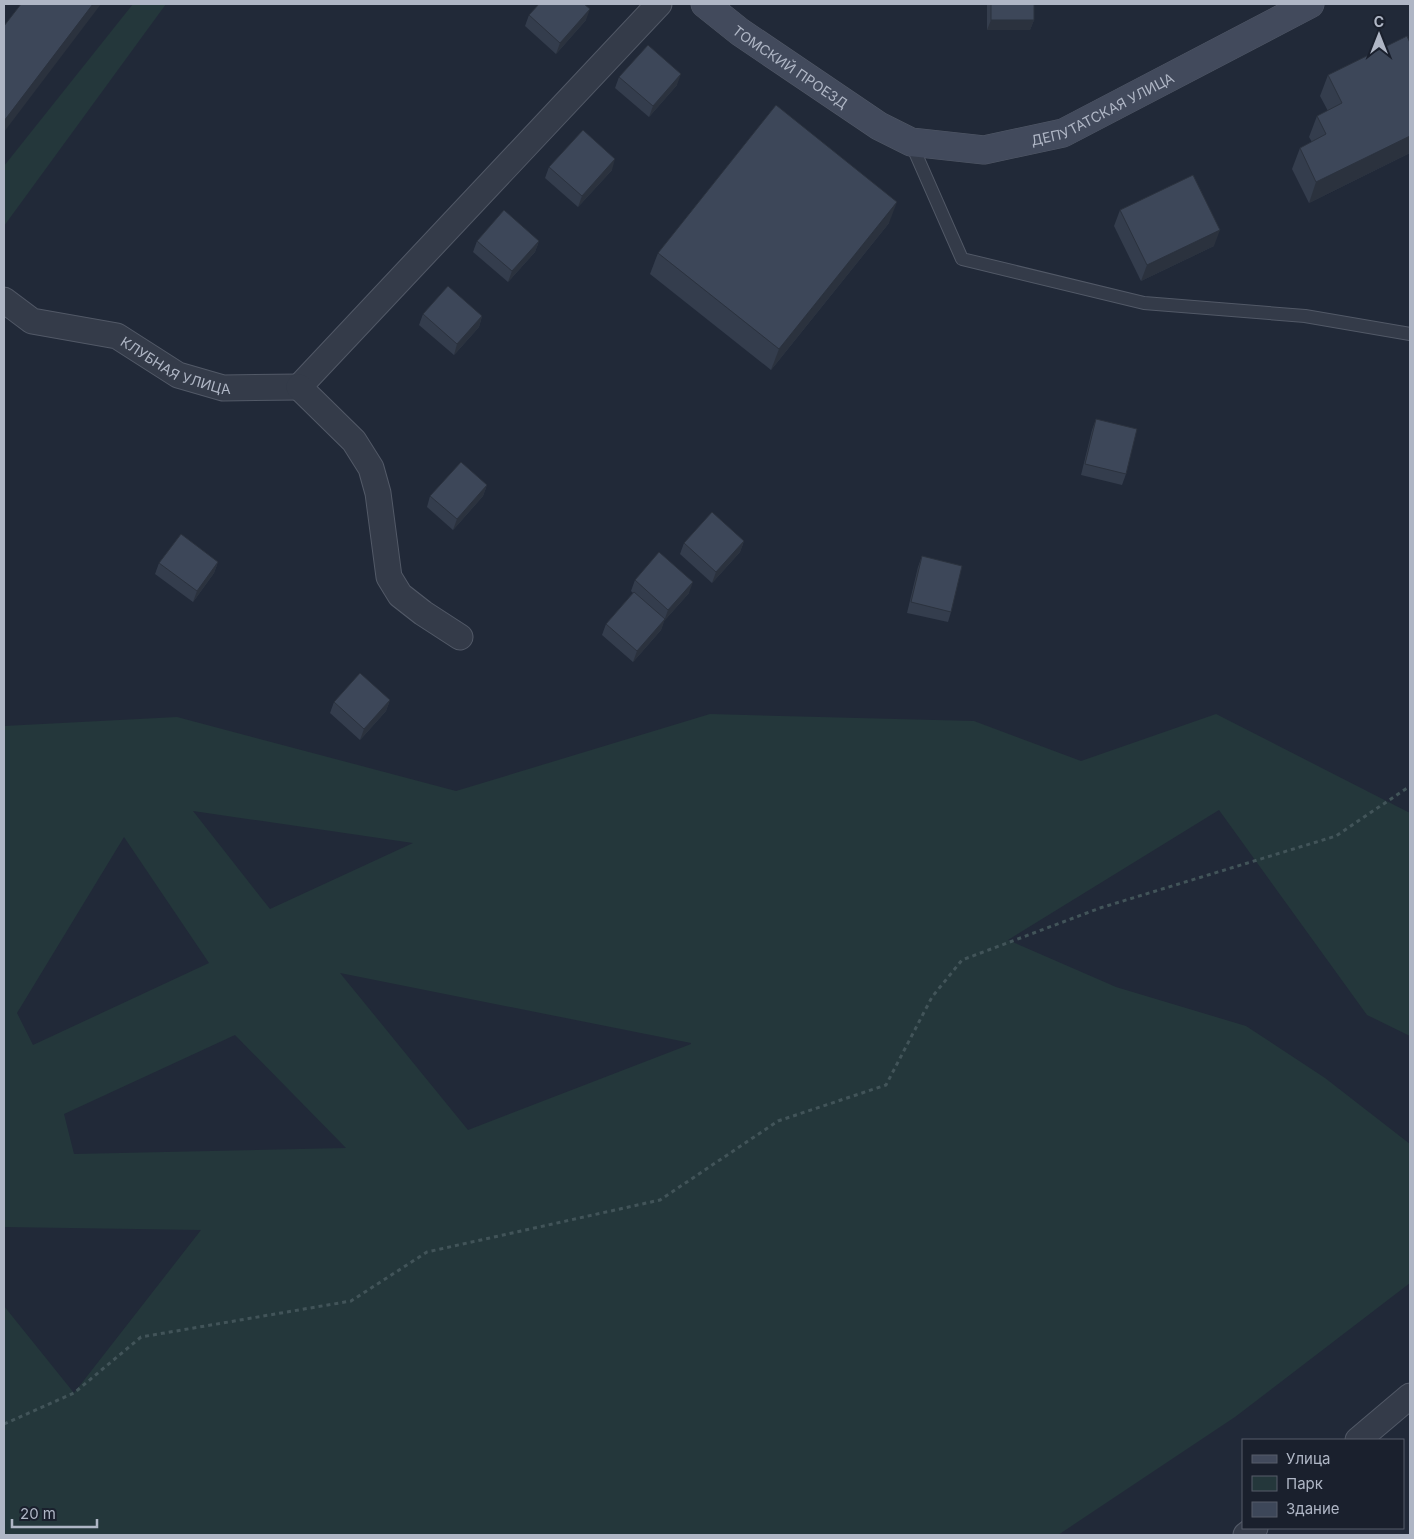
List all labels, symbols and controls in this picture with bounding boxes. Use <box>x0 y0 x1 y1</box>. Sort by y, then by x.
north arrow <box>1354 10 1404 60</box>
text: С <box>1374 13 1384 30</box>
street label: ТОМСКИЙ ПРОЕЗД <box>730 21 851 111</box>
street label: ДЕПУТАТСКАЯ УЛИЦА <box>1029 68 1177 148</box>
street label: КЛУБНАЯ УЛИЦА <box>118 332 231 397</box>
legend <box>1242 1439 1404 1529</box>
text: Улица <box>1286 1449 1330 1468</box>
text: Парк <box>1286 1474 1323 1493</box>
scale bar <box>12 1496 98 1528</box>
text: Здание <box>1286 1499 1340 1518</box>
text: 20 m <box>20 1504 56 1523</box>

